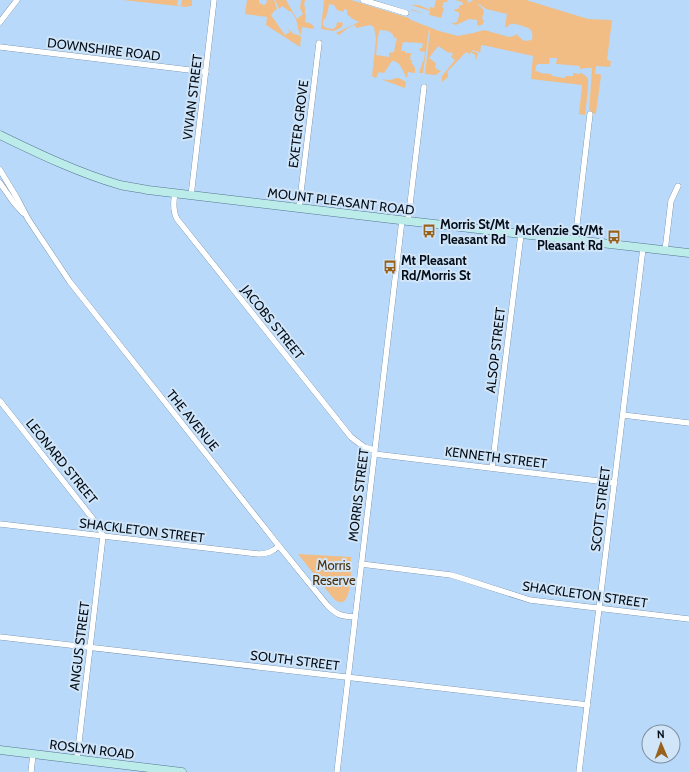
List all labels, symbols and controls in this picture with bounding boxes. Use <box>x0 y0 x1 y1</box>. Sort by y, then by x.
street label: DOWNSHIRE ROAD <box>46 34 162 64</box>
street label: VIVIAN STREET <box>179 53 205 141</box>
street label: EXETER GROVE <box>285 79 311 169</box>
street label: MOUNT PLEASANT ROAD <box>267 184 415 218</box>
place label: Morris St/Mt Pleasant Rd <box>440 216 510 247</box>
place label: McKenzie St/Mt Pleasant Rd <box>515 222 604 253</box>
bus stop icon: Morris St/Mt Pleasant Rd <box>421 223 437 239</box>
bus stop icon: McKenzie St/Mt Pleasant Rd <box>606 229 622 245</box>
place label: Mt Pleasant Rd/Morris St <box>401 252 471 283</box>
bus stop icon: Mt Pleasant Rd/Morris St <box>382 259 398 275</box>
street label: JACOBS STREET <box>238 281 308 362</box>
street label: ALSOP STREET <box>482 306 508 394</box>
street label: THE AVENUE <box>163 386 223 454</box>
street label: LEONARD STREET <box>23 415 101 507</box>
street label: KENNETH STREET <box>444 443 548 471</box>
street label: MORRIS STREET <box>344 447 372 542</box>
street label: SCOTT STREET <box>587 465 613 552</box>
street label: SHACKLETON STREET <box>78 514 206 546</box>
park label: Morris Reserve <box>312 557 356 588</box>
street label: SHACKLETON STREET <box>521 577 649 611</box>
street label: ANGUS STREET <box>66 601 92 691</box>
street label: SOUTH STREET <box>249 647 341 673</box>
north arrow <box>641 724 681 764</box>
text: N <box>657 727 665 741</box>
street label: ROSLYN ROAD <box>49 736 135 762</box>

